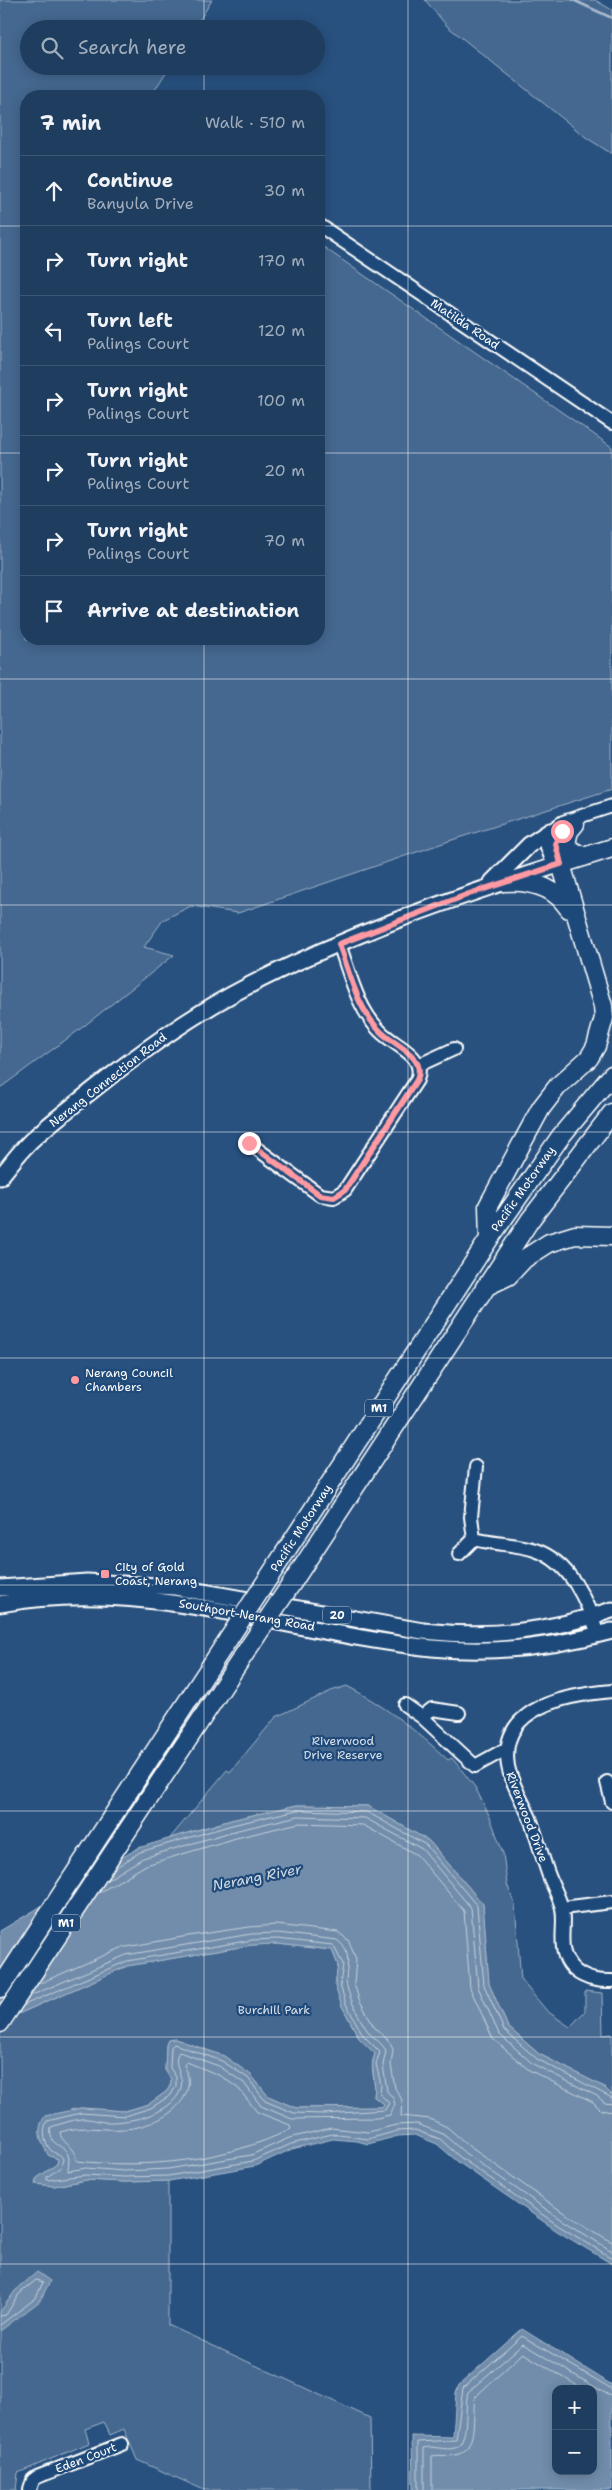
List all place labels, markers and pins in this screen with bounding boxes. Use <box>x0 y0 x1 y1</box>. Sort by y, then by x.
place label: Nerang Council Chambers <box>85 1365 173 1395</box>
marker: Nerang Council Chambers <box>69 1374 81 1386</box>
place label: City of Gold Coast, Nerang <box>115 1559 197 1589</box>
marker: City of Gold Coast, Nerang <box>99 1568 111 1580</box>

